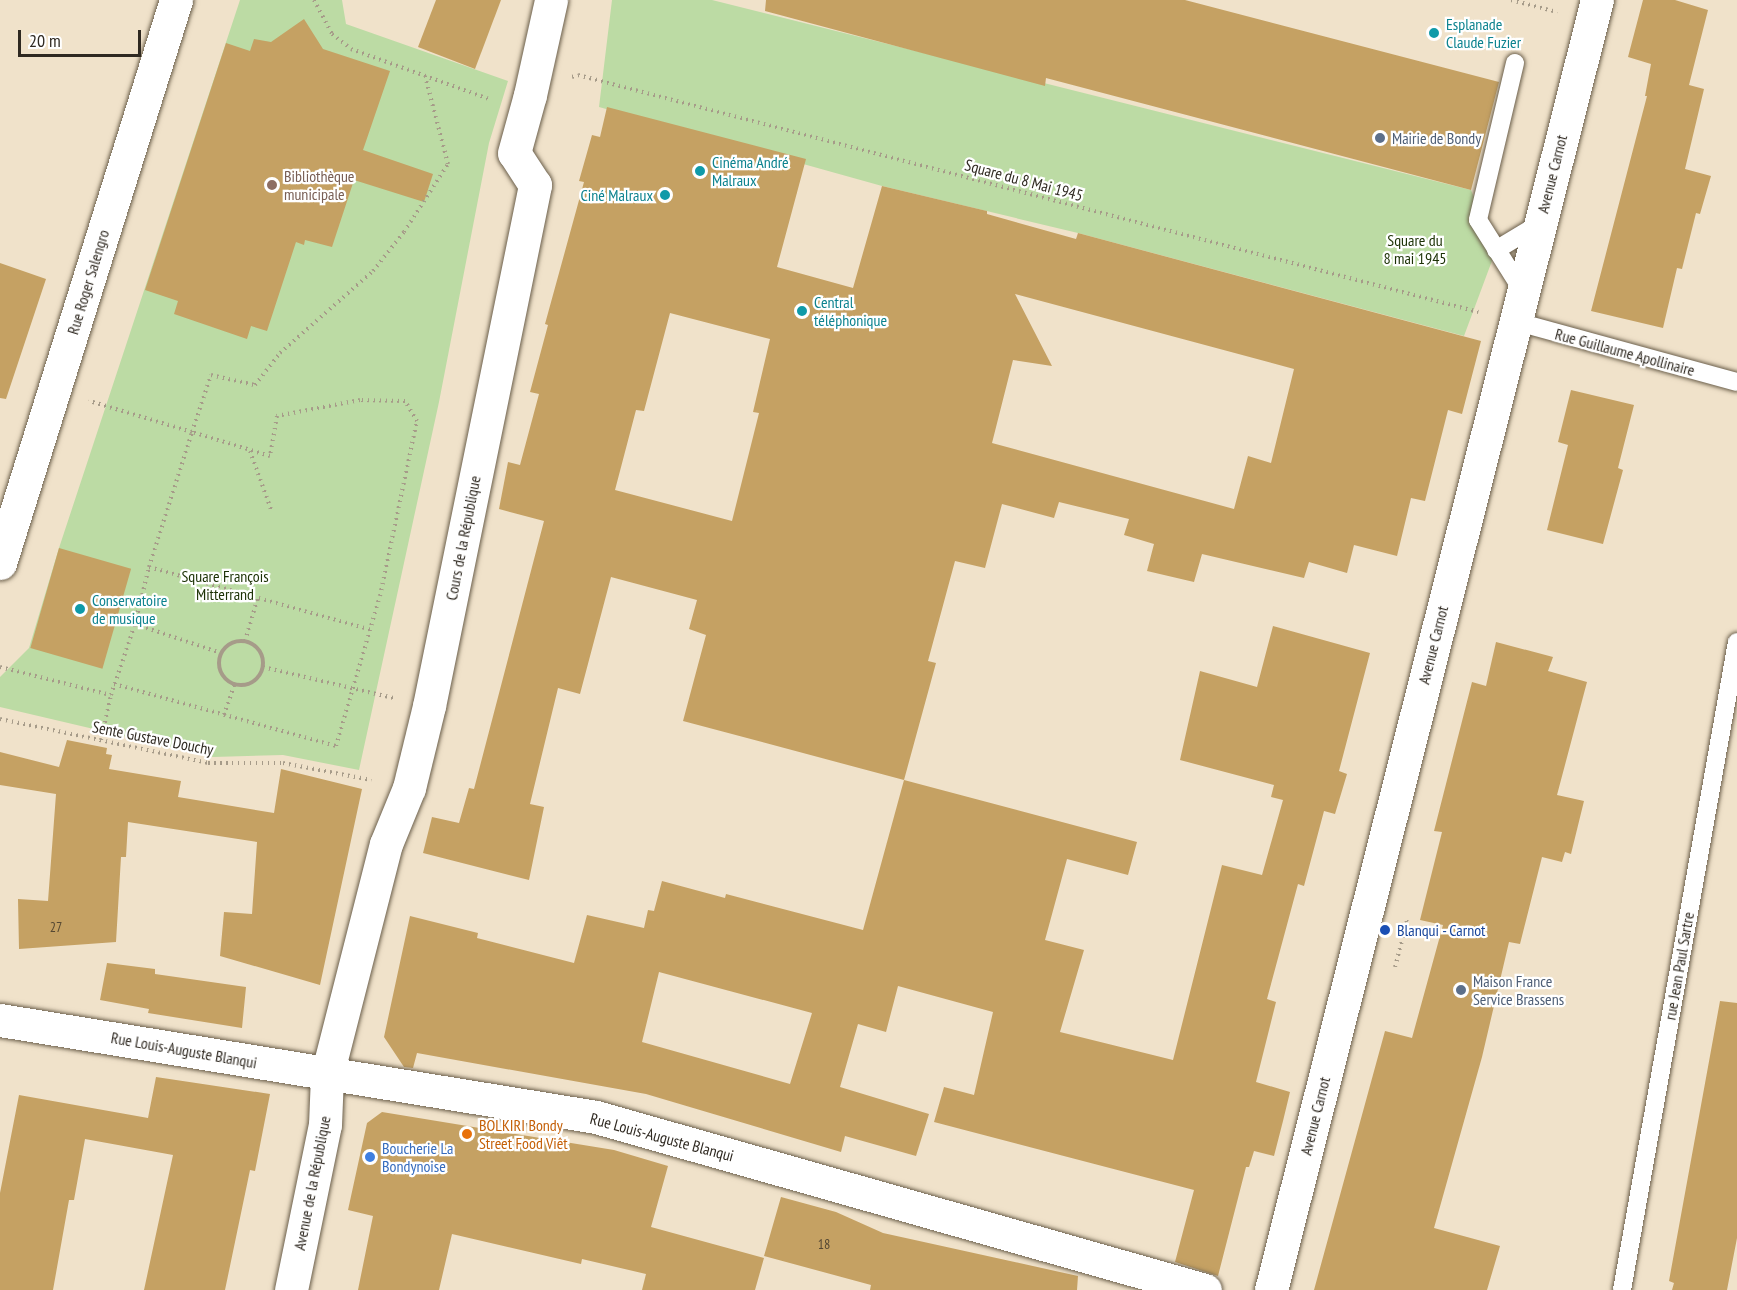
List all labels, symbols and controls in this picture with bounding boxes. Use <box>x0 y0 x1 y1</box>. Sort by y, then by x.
place label: Esplanade Claude Fuzier <box>1446 14 1521 52</box>
scale bar <box>21 18 144 56</box>
marker: Esplanade Claude Fuzier <box>1427 26 1441 40</box>
text: 20 m <box>29 29 61 52</box>
place label: Mairie de Bondy <box>1392 128 1481 148</box>
marker: Mairie de Bondy <box>1373 131 1387 145</box>
street label: Avenue Carnot <box>1533 133 1571 215</box>
place label: Cinéma André Malraux <box>712 152 789 190</box>
street label: Square du 8 Mai 1945 <box>963 155 1085 205</box>
marker: Cinéma André Malraux <box>693 164 707 178</box>
place label: Bibliothèque municipale <box>284 166 354 204</box>
marker: Bibliothèque municipale <box>265 178 279 192</box>
place label: Ciné Malraux <box>581 185 653 205</box>
marker: Ciné Malraux <box>658 188 672 202</box>
street label: Rue Roger Salengro <box>63 227 113 337</box>
park label: Square du 8 mai 1945 <box>1383 230 1447 268</box>
place label: Central téléphonique <box>814 292 887 330</box>
marker: Central téléphonique <box>795 304 809 318</box>
street label: Rue Guillaume Apollinaire <box>1553 324 1697 380</box>
street label: Cours de la République <box>442 474 484 602</box>
park label: Square François Mitterrand <box>181 566 269 604</box>
place label: Conservatoire de musique <box>92 590 167 628</box>
marker: Conservatoire de musique <box>73 602 87 616</box>
street label: Avenue Carnot <box>1414 604 1452 686</box>
street label: Sente Gustave Douchy <box>91 717 215 759</box>
street label: rue Jean Paul Sartre <box>1660 911 1698 1021</box>
house number: 27 <box>50 919 62 935</box>
place label: Blanqui - Carnot <box>1397 920 1487 940</box>
marker: Blanqui - Carnot <box>1378 923 1392 937</box>
place label: Maison France Service Brassens <box>1473 971 1564 1009</box>
marker: Maison France Service Brassens <box>1454 983 1468 997</box>
street label: Rue Louis-Auguste Blanqui <box>109 1028 259 1072</box>
street label: Avenue Carnot <box>1296 1075 1334 1157</box>
street label: Rue Louis-Auguste Blanqui <box>588 1109 736 1165</box>
street label: Avenue de la République <box>290 1114 334 1252</box>
place label: BOLKIRI Bondy Street Food Viêt <box>479 1115 568 1153</box>
marker: BOLKIRI Bondy Street Food Viêt <box>460 1127 474 1141</box>
place label: Boucherie La Bondynoise <box>382 1138 453 1176</box>
marker: Boucherie La Bondynoise <box>363 1150 377 1164</box>
house number: 18 <box>818 1236 830 1252</box>

